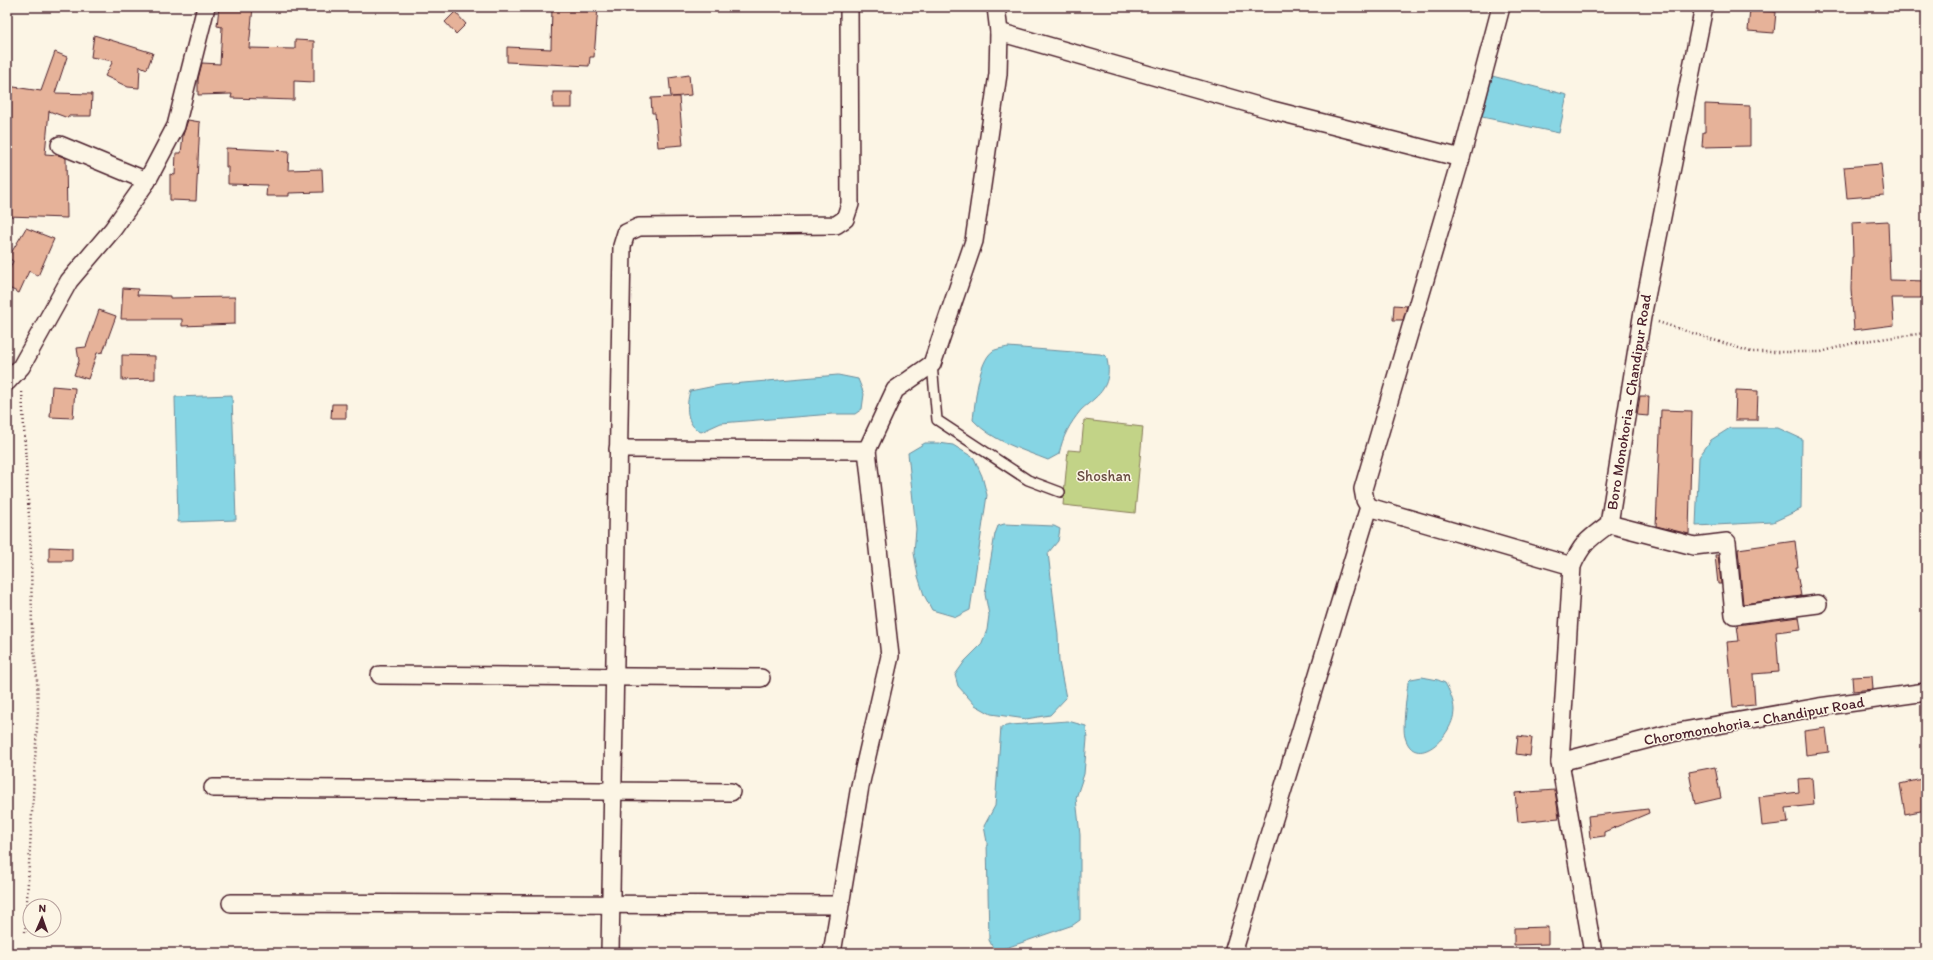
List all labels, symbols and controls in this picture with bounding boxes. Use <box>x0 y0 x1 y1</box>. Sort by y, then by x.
street label: Boro Monohoria - Chandipur Road <box>1603 293 1655 511</box>
park label: Shoshan <box>1077 467 1132 485</box>
street label: Choromonohoria - Chandipur Road <box>1642 693 1866 749</box>
north arrow <box>22 898 62 938</box>
text: N <box>38 902 46 915</box>

